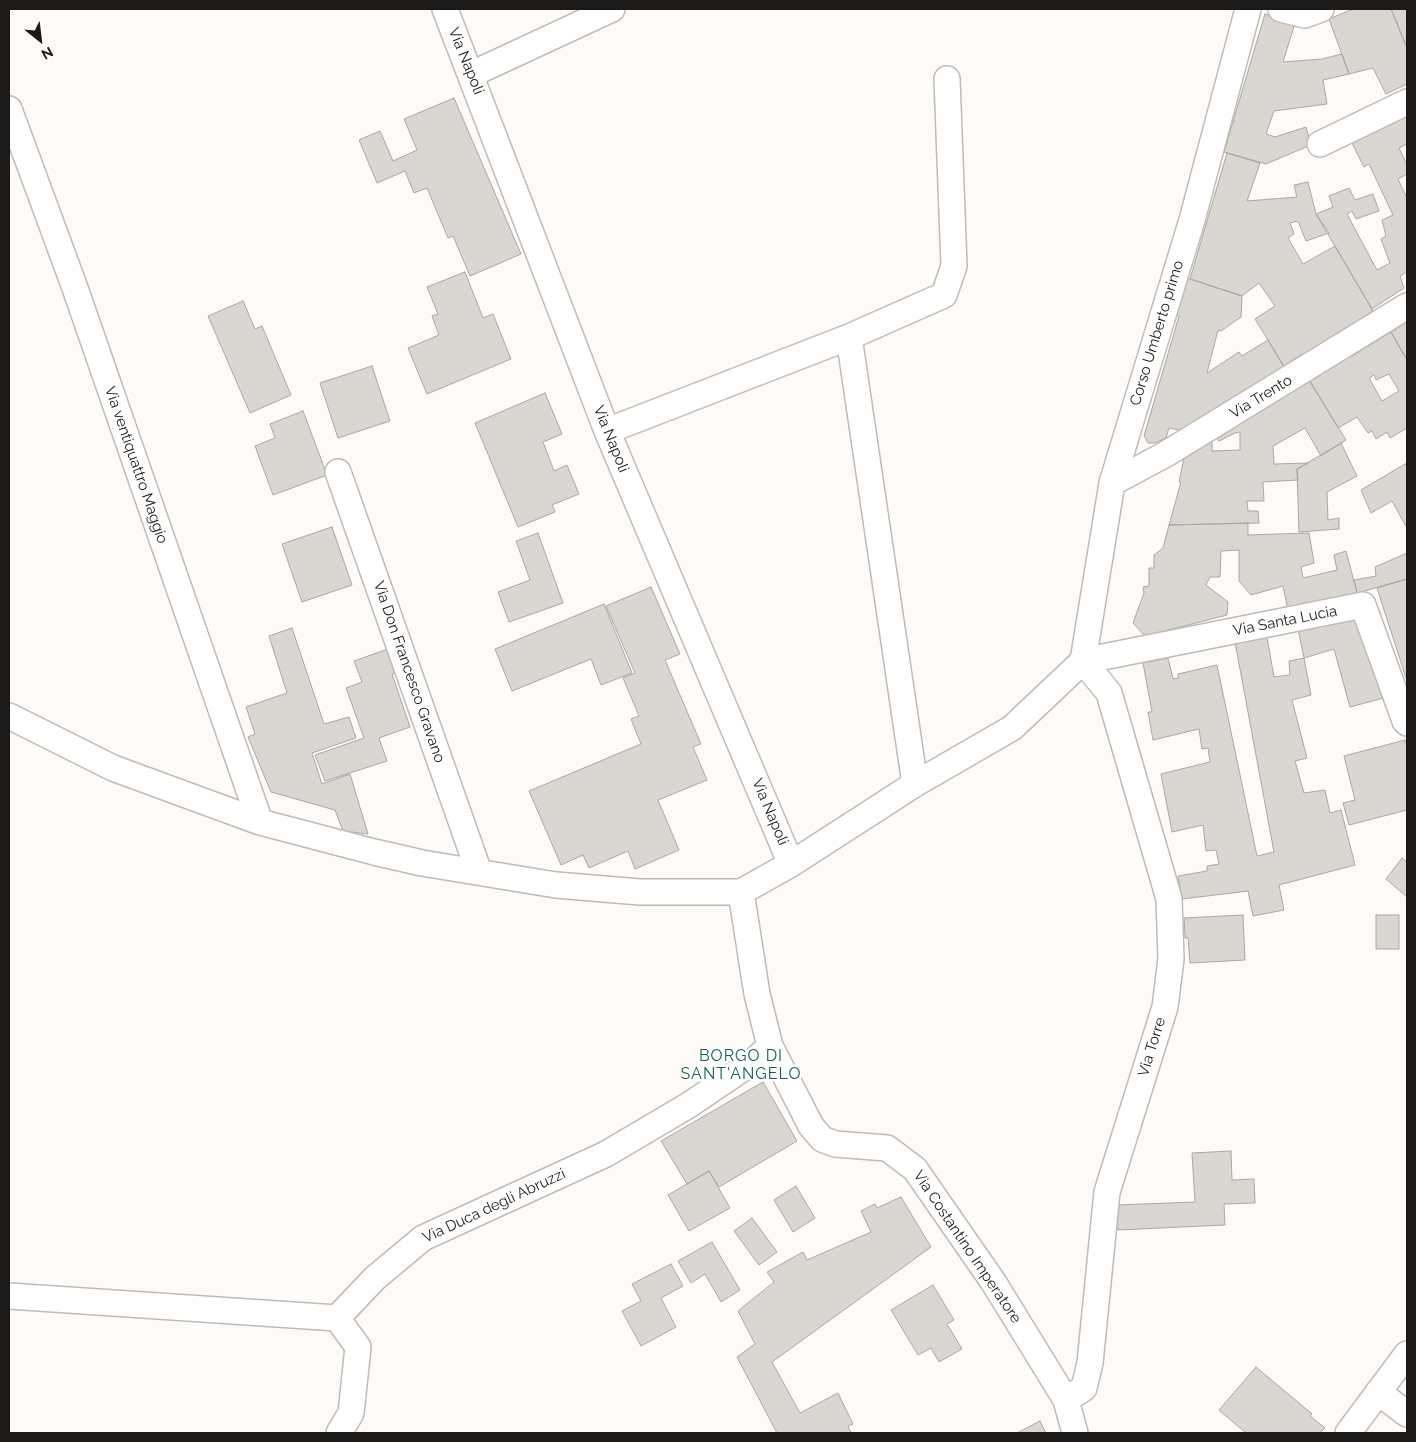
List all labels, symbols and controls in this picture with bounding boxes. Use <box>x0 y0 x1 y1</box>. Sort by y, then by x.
north arrow <box>15 15 65 65</box>
street label: Via Napoli <box>444 25 488 97</box>
text: N <box>39 44 56 63</box>
street label: Corso Umberto primo <box>1126 258 1188 408</box>
street label: Via Trento <box>1227 371 1295 423</box>
street label: Via ventiquattro Maggio <box>101 384 171 546</box>
street label: Via Napoli <box>589 403 633 475</box>
street label: Via Don Francesco Gravano <box>369 579 449 765</box>
street label: Via Santa Lucia <box>1231 602 1339 640</box>
street label: Via Napoli <box>748 776 792 848</box>
street label: Via Torre <box>1134 1015 1170 1079</box>
district label: BORGO DI SANT'ANGELO <box>679 1046 803 1084</box>
street label: Via Duca degli Abruzzi <box>420 1165 568 1247</box>
street label: Via Costantino Imperatore <box>909 1167 1025 1327</box>

